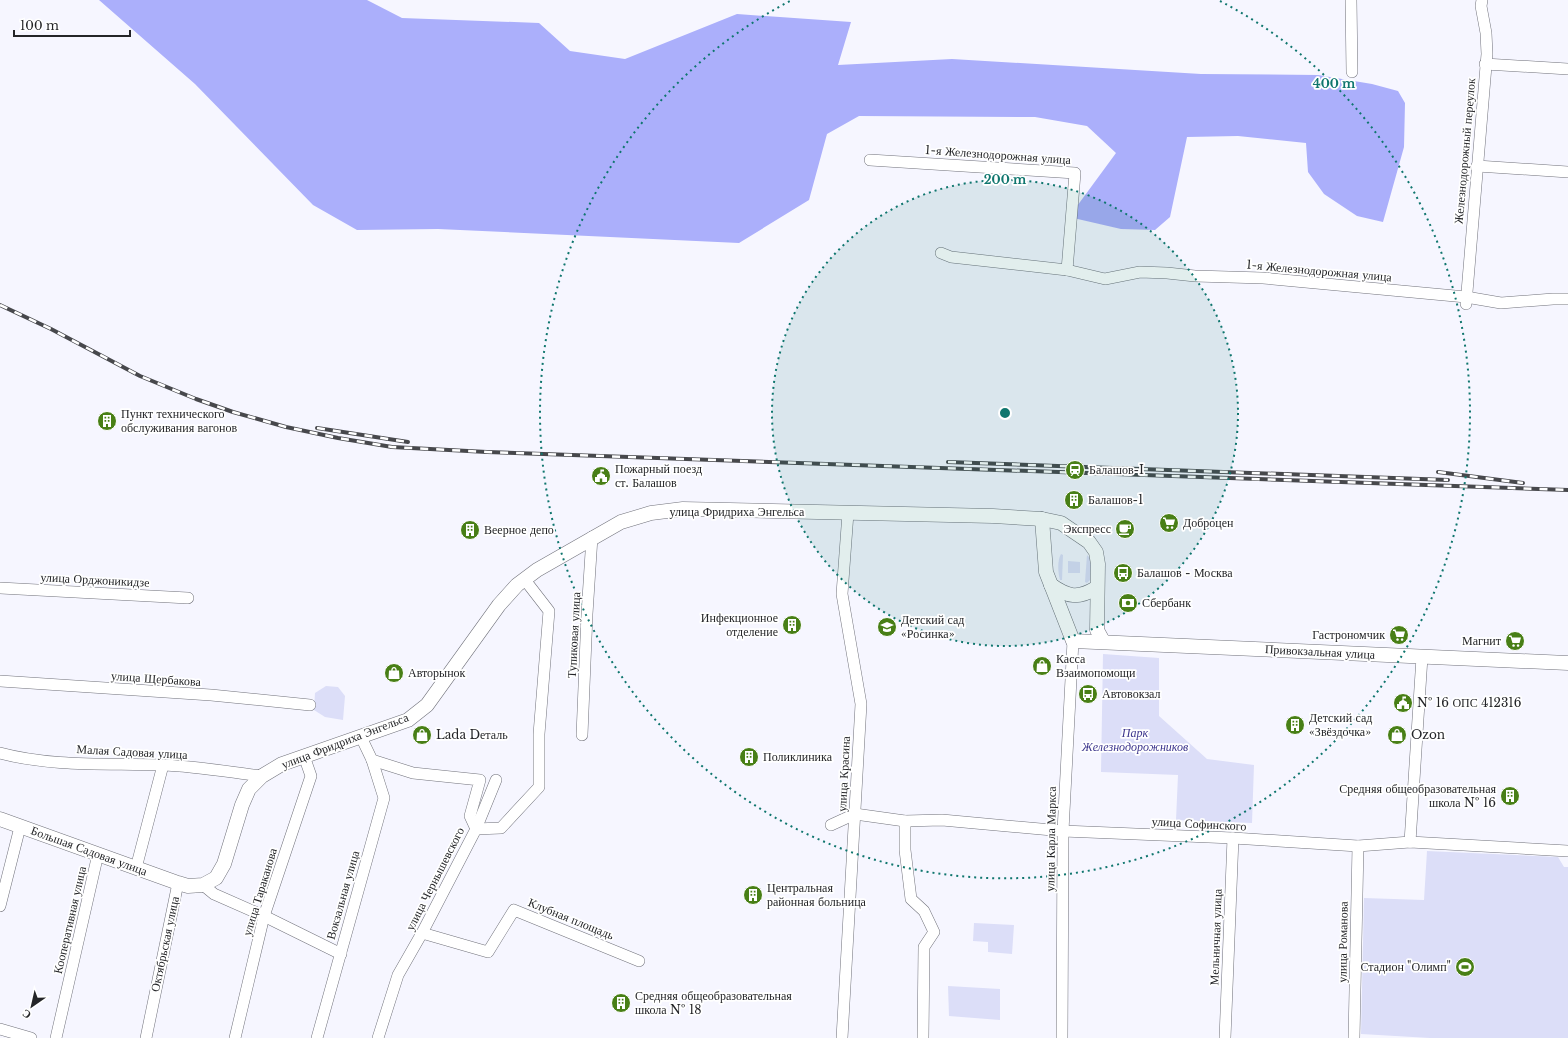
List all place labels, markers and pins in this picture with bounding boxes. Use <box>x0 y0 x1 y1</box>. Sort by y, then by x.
place label: Пункт технического обслуживания вагонов <box>121 406 237 435</box>
centre of rings <box>998 406 1012 420</box>
building icon: Пункт технического обслуживания вагонов <box>96 410 118 432</box>
station icon: Балашов-I <box>1064 459 1086 481</box>
place label: Пожарный поезд ст. Балашов <box>615 461 702 490</box>
place label: Балашов-I <box>1089 462 1144 477</box>
public building icon: Пожарный поезд ст. Балашов <box>590 465 612 487</box>
building icon: Балашов-1 <box>1063 489 1085 511</box>
place label: Балашов-1 <box>1088 492 1143 507</box>
supermarket icon: Доброцен <box>1158 512 1180 534</box>
place label: Доброцен <box>1183 515 1234 530</box>
cafe icon: Экспресс <box>1114 518 1136 540</box>
building icon: Веерное депо <box>459 519 481 541</box>
place label: Экспресс <box>1064 521 1111 536</box>
place label: Веерное депо <box>484 522 554 537</box>
bus stop icon: Балашов - Москва <box>1112 562 1134 584</box>
place label: Балашов - Москва <box>1137 565 1233 580</box>
bank icon: Сбербанк <box>1117 592 1139 614</box>
place label: Сбербанк <box>1142 595 1191 610</box>
place label: Инфекционное отделение <box>701 610 778 639</box>
place label: Детский сад «Росинка» <box>901 612 964 641</box>
building icon: Инфекционное отделение <box>781 614 803 636</box>
school or university icon: Детский сад «Росинка» <box>876 616 898 638</box>
supermarket icon: Гастрономчик <box>1388 624 1410 646</box>
place label: Гастрономчик <box>1312 627 1385 642</box>
supermarket icon: Магнит <box>1504 630 1526 652</box>
place label: Магнит <box>1462 633 1502 648</box>
place label: Касса Взаимопомощи <box>1056 651 1136 680</box>
shop icon: Касса Взаимопомощи <box>1031 655 1053 677</box>
shop icon: Авторынок <box>383 662 405 684</box>
place label: Авторынок <box>408 665 466 680</box>
bus stop icon: Автовокзал <box>1077 683 1099 705</box>
place label: Автовокзал <box>1102 686 1161 701</box>
public building icon: № 16 ОПС 412316 <box>1392 692 1414 714</box>
place label: № 16 ОПС 412316 <box>1417 695 1522 710</box>
place label: Детский сад «Звёздочка» <box>1309 710 1372 739</box>
building icon: Детский сад «Звёздочка» <box>1284 714 1306 736</box>
shop icon: Lada Dеталь <box>411 724 433 746</box>
shop icon: Ozon <box>1386 724 1408 746</box>
place label: Lada Dеталь <box>436 727 508 742</box>
place label: Ozon <box>1411 727 1445 742</box>
building icon: Поликлиника <box>738 746 760 768</box>
place label: Поликлиника <box>763 749 833 764</box>
place label: Средняя общеобразовательная школа № 16 <box>1339 781 1496 810</box>
building icon: Средняя общеобразовательная школа № 16 <box>1499 785 1521 807</box>
place label: Центральная районная больница <box>767 880 867 909</box>
building icon: Центральная районная больница <box>742 884 764 906</box>
sports icon: Стадион "Олимп" <box>1454 956 1476 978</box>
place label: Стадион "Олимп" <box>1360 959 1451 974</box>
place label: Средняя общеобразовательная школа № 18 <box>635 988 792 1017</box>
building icon: Средняя общеобразовательная школа № 18 <box>610 992 632 1014</box>

